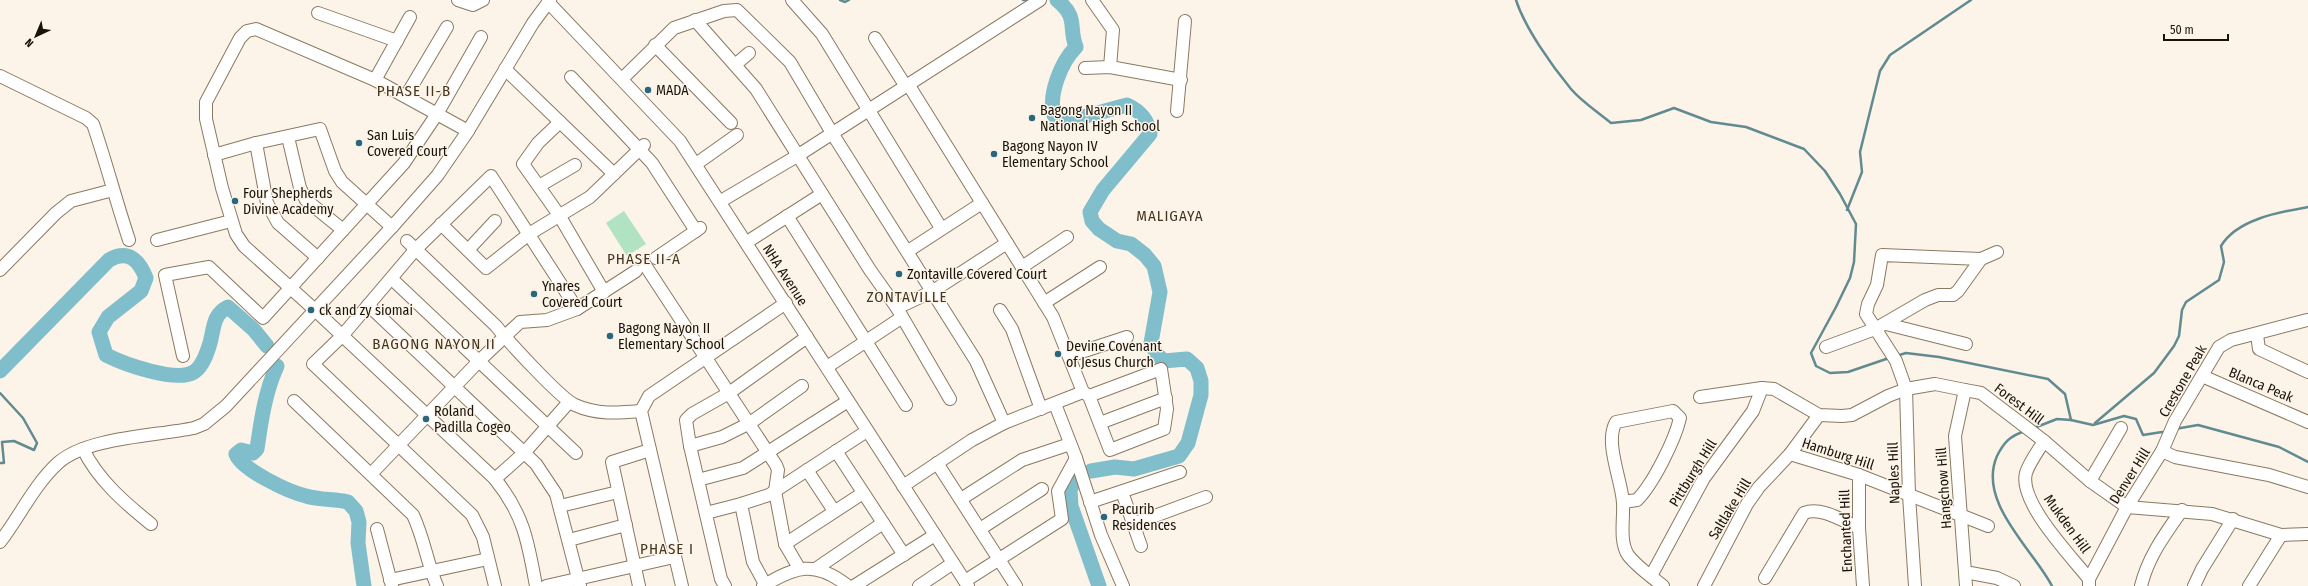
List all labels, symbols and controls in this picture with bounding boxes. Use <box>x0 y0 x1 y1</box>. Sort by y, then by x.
north arrow <box>16 16 56 56</box>
scale bar <box>2164 16 2228 42</box>
text: 50 m <box>2170 23 2194 37</box>
text: N <box>23 36 36 50</box>
district label: PHASE II-B <box>377 82 451 100</box>
place label: MADA <box>656 82 689 99</box>
marker: MADA <box>643 85 653 95</box>
place label: Bagong Nayon II National High School <box>1040 102 1160 135</box>
marker: Bagong Nayon II National High School <box>1027 113 1037 123</box>
place label: San Luis Covered Court <box>367 127 448 160</box>
marker: San Luis Covered Court <box>354 138 364 148</box>
place label: Bagong Nayon IV Elementary School <box>1002 138 1109 171</box>
marker: Bagong Nayon IV Elementary School <box>989 149 999 159</box>
place label: Four Shepherds Divine Academy <box>243 185 334 218</box>
marker: Four Shepherds Divine Academy <box>230 196 240 206</box>
district label: MALIGAYA <box>1136 207 1204 225</box>
street label: NHA Avenue <box>759 241 811 309</box>
district label: PHASE II-A <box>607 250 681 268</box>
place label: Zontaville Covered Court <box>907 266 1047 283</box>
marker: Zontaville Covered Court <box>894 269 904 279</box>
place label: Ynares Covered Court <box>542 278 623 311</box>
district label: ZONTAVILLE <box>867 288 948 306</box>
marker: Ynares Covered Court <box>529 289 539 299</box>
place label: ck and zy siomai <box>319 302 413 319</box>
marker: ck and zy siomai <box>306 305 316 315</box>
place label: Bagong Nayon II Elementary School <box>618 320 725 353</box>
marker: Bagong Nayon II Elementary School <box>605 331 615 341</box>
district label: BAGONG NAYON II <box>372 335 496 353</box>
place label: Devine Covenant of Jesus Church <box>1066 338 1162 371</box>
street label: Crestone Peak <box>2155 341 2211 420</box>
marker: Devine Covenant of Jesus Church <box>1053 349 1063 359</box>
street label: Blanca Peak <box>2226 364 2296 406</box>
street label: Forest Hill <box>1991 380 2047 428</box>
place label: Roland Padilla Cogeo <box>434 403 511 436</box>
marker: Roland Padilla Cogeo <box>421 414 431 424</box>
street label: Hamburg Hill <box>1800 434 1877 474</box>
street label: Pittburgh Hill <box>1666 436 1721 510</box>
street label: Naples Hill <box>1884 441 1904 504</box>
street label: Denver Hill <box>2106 445 2154 507</box>
street label: Hangchow Hill <box>1933 446 1955 529</box>
street label: Saltlake Hill <box>1705 475 1755 543</box>
street label: Enchanted Hill <box>1836 489 1856 573</box>
street label: Mukden Hill <box>2040 491 2094 557</box>
place label: Pacurib Residences <box>1112 501 1176 534</box>
marker: Pacurib Residences <box>1099 512 1109 522</box>
district label: PHASE I <box>640 540 694 558</box>

